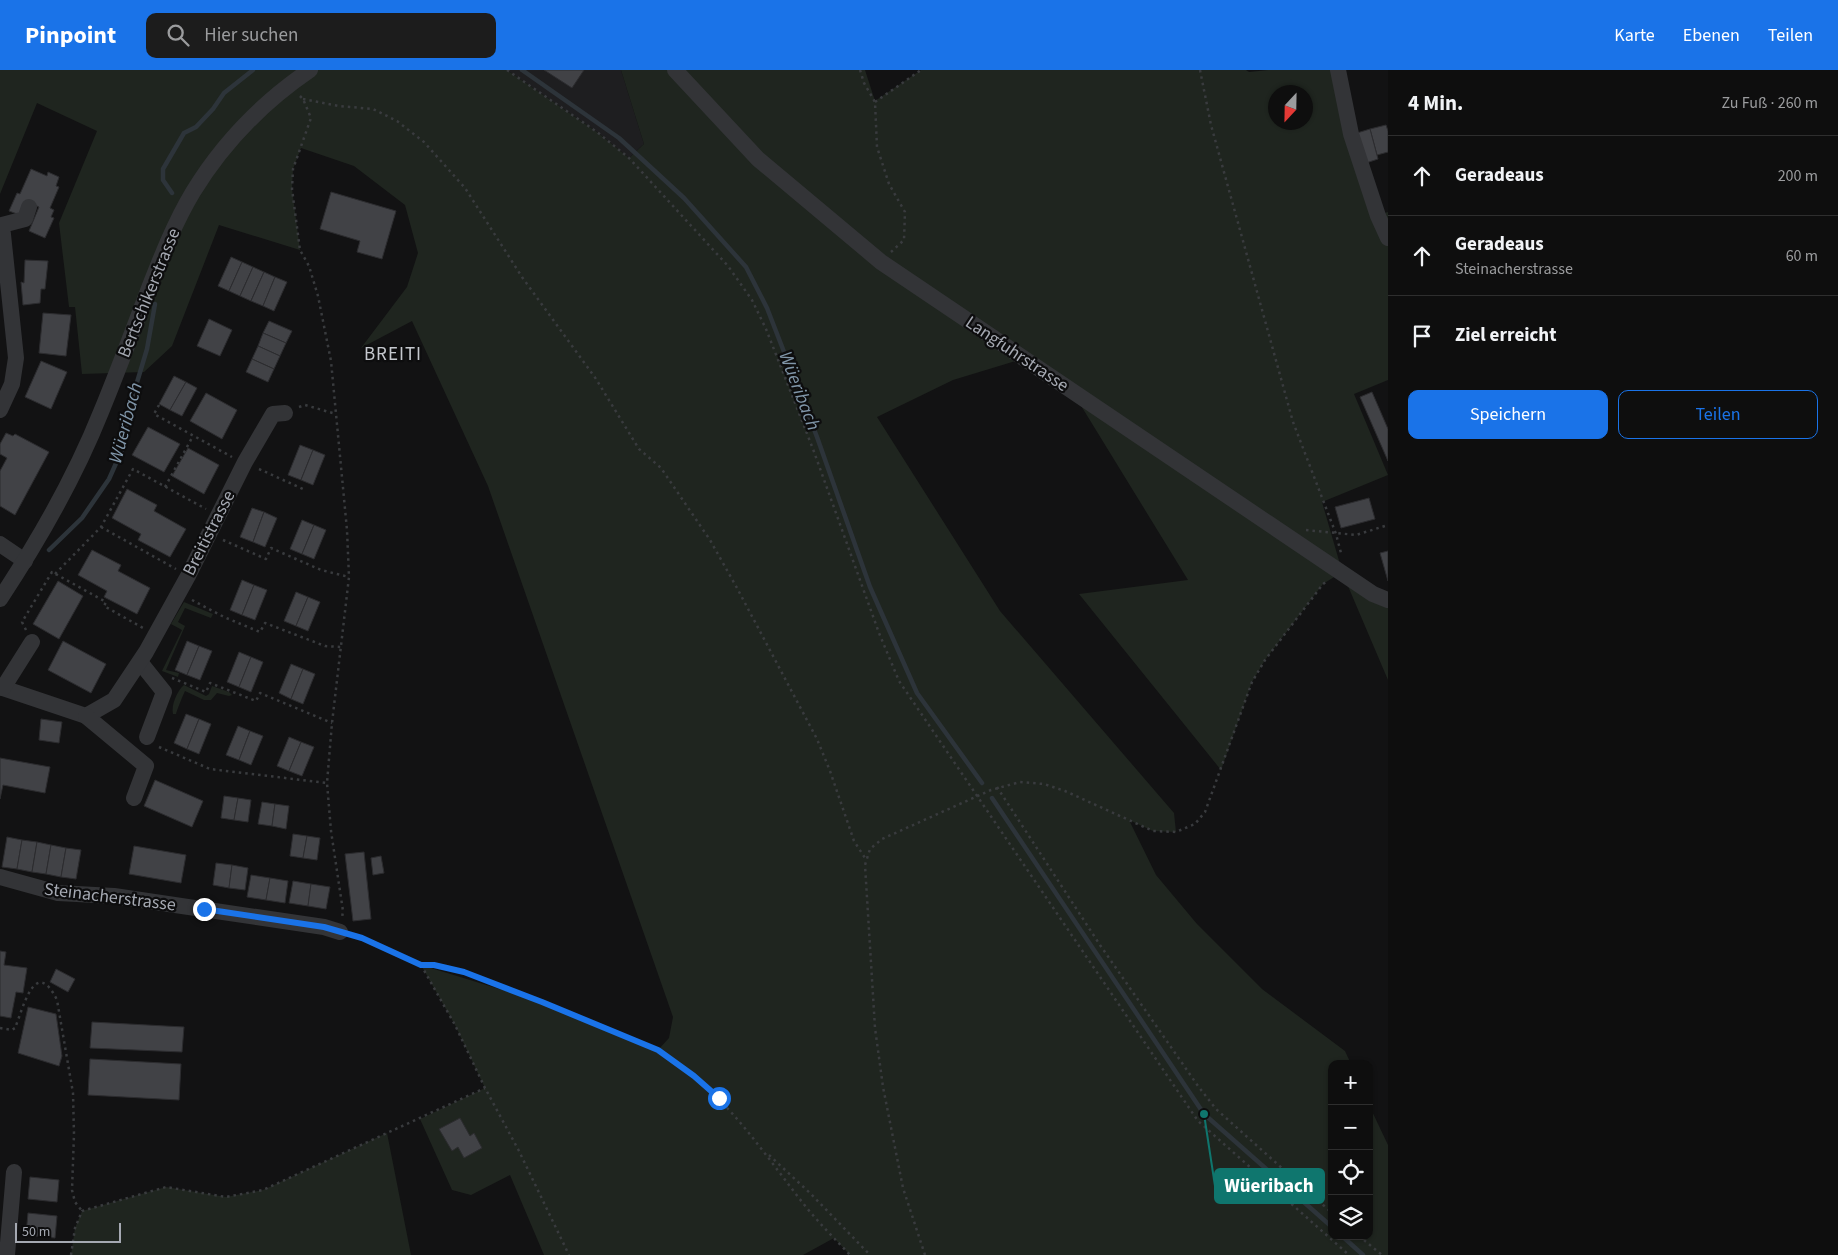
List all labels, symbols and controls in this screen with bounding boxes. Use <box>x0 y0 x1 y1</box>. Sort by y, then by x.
search box <box>146 13 496 58</box>
text: Pinpoint <box>25 18 116 53</box>
icon: search <box>164 21 192 49</box>
text: Hier suchen <box>204 22 298 49</box>
text: Karte <box>1614 23 1655 48</box>
text: Ebenen <box>1683 23 1740 48</box>
text: Teilen <box>1768 23 1813 48</box>
north arrow <box>1268 85 1313 130</box>
text: 4 Min. <box>1408 88 1463 118</box>
text: Zu Fuß · 260 m <box>1722 92 1818 114</box>
icon: ahead <box>1408 162 1436 190</box>
text: Geradeaus <box>1455 162 1544 189</box>
text: 200 m <box>1778 165 1818 187</box>
street label: Bertschikerstrasse <box>112 225 186 361</box>
text: Geradeaus <box>1455 231 1544 258</box>
icon: ahead <box>1408 242 1436 270</box>
text: 60 m <box>1786 245 1818 267</box>
text: Steinacherstrasse <box>1455 258 1573 280</box>
street label: Langfuhrstrasse <box>960 310 1074 398</box>
icon: arrive <box>1408 322 1436 350</box>
text: Ziel erreicht <box>1455 322 1556 349</box>
district label: BREITI <box>364 341 422 368</box>
water label: Wüeribach <box>772 347 826 435</box>
water label: Wüeribach <box>102 379 150 467</box>
button: Speichern <box>1408 390 1608 439</box>
button: Teilen <box>1618 390 1818 439</box>
street label: Breitistrasse <box>177 486 241 580</box>
street label: Steinacherstrasse <box>43 877 177 917</box>
route end <box>193 898 216 921</box>
map controls <box>1328 1060 1373 1240</box>
button: + <box>1328 1060 1373 1105</box>
route start <box>708 1087 731 1110</box>
button: − <box>1328 1105 1373 1150</box>
button: locate <box>1328 1150 1373 1195</box>
callout: Wüeribach <box>1215 1169 1324 1203</box>
text: Wüeribach <box>1224 1173 1314 1200</box>
button: layers <box>1328 1195 1373 1240</box>
scale bar <box>15 1220 121 1243</box>
text: 50 m <box>22 1222 50 1242</box>

